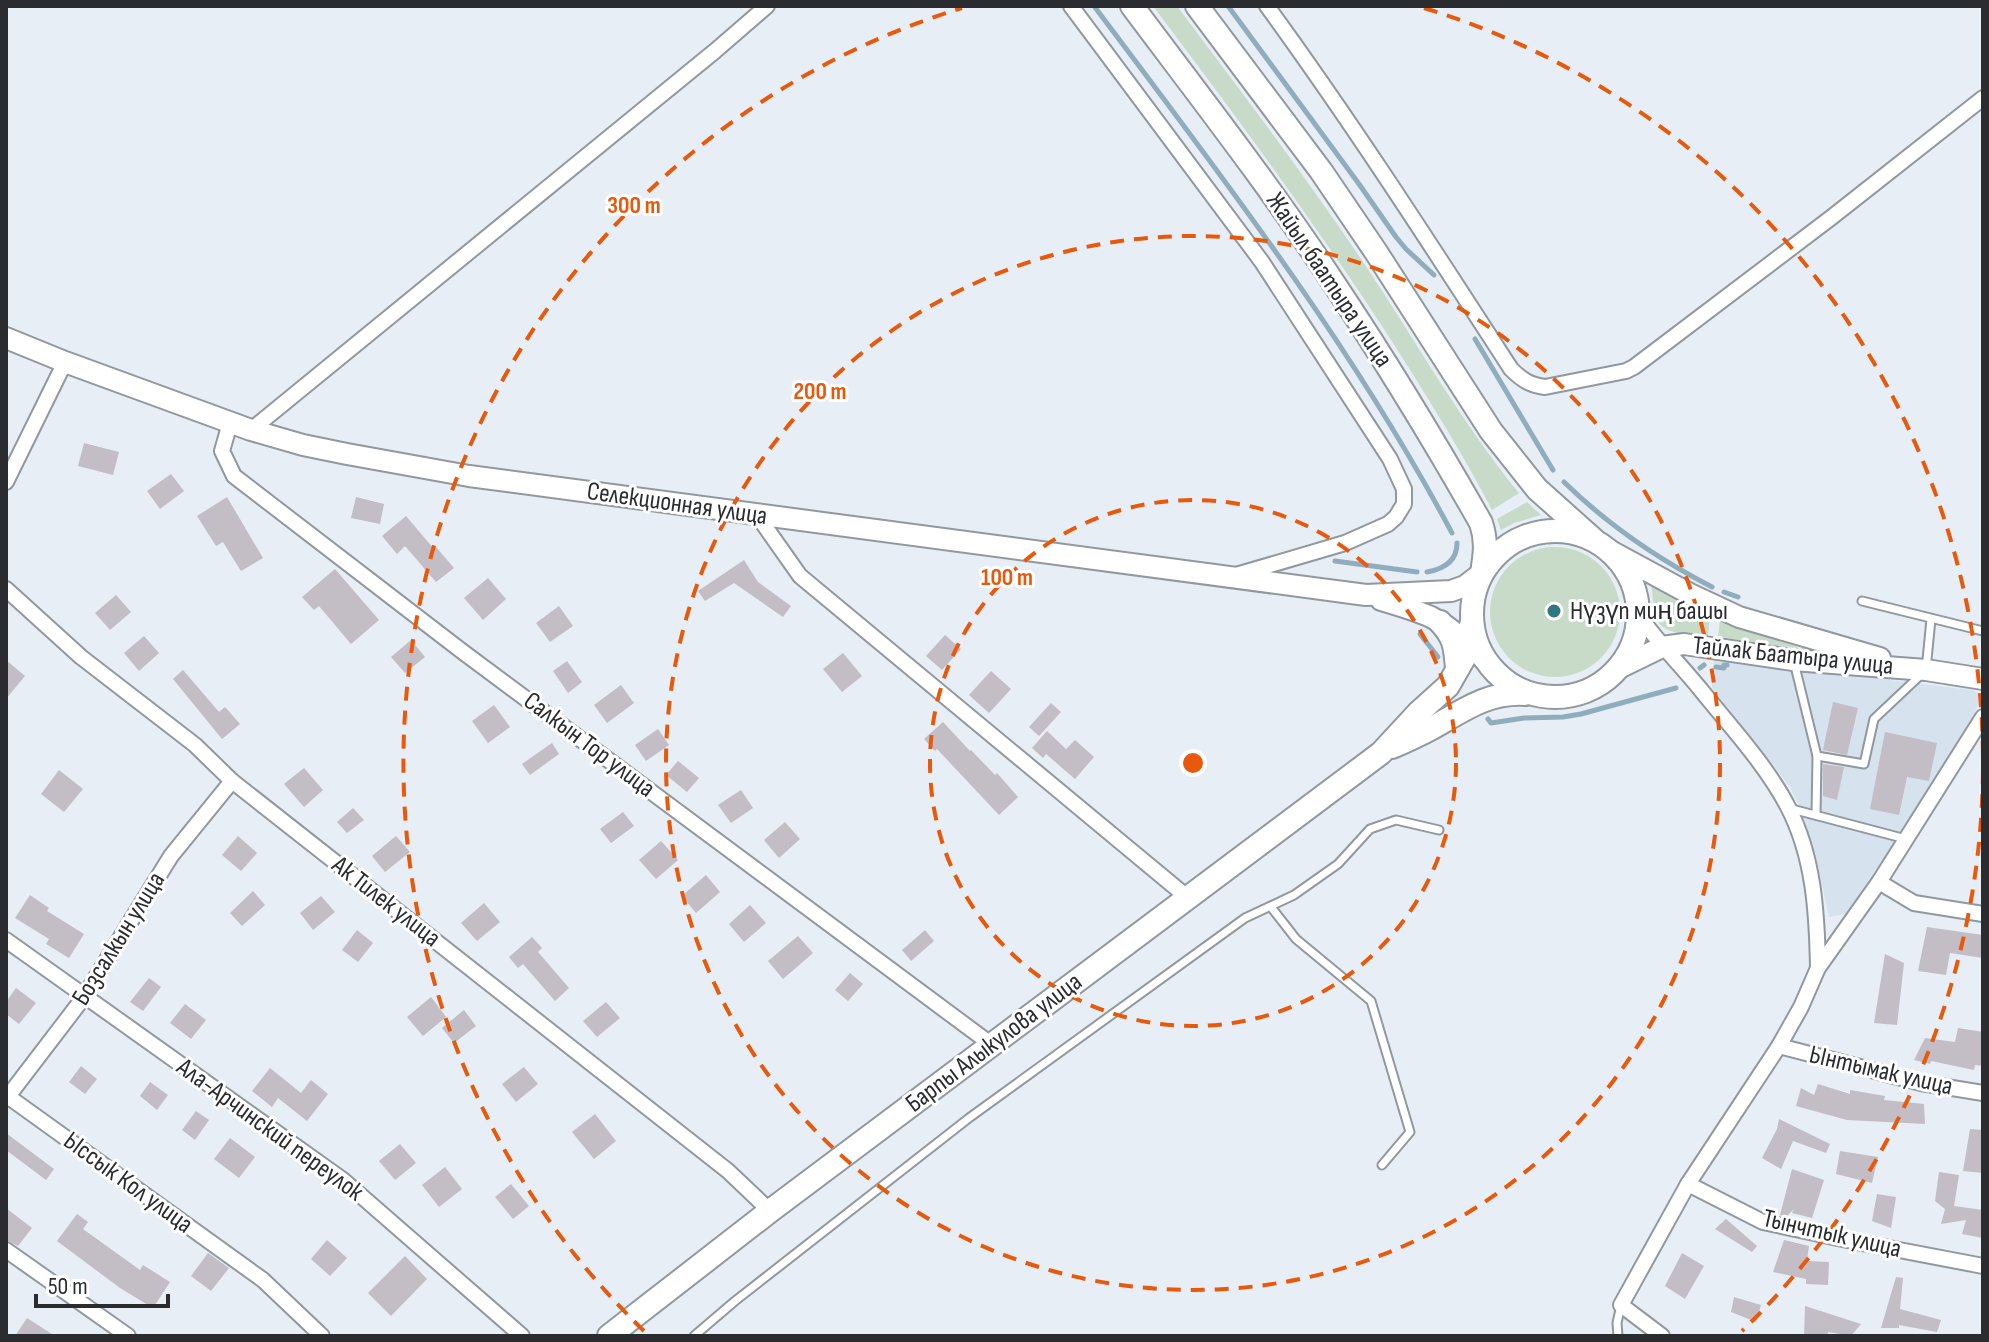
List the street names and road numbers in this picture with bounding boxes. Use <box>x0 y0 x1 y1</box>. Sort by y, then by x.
street label: Жайыл баатыра улица <box>1259 187 1399 373</box>
street label: Селекционная улица <box>585 476 769 532</box>
street label: Тайлак Баатыра улица <box>1691 630 1895 682</box>
street label: Салкын Тор улица <box>517 686 661 804</box>
street label: Ак Тилек улица <box>325 849 446 954</box>
street label: Бозсалкын улица <box>66 867 172 1011</box>
street label: Барпы Алыкулова улица <box>900 967 1088 1119</box>
street label: Ынтымак улица <box>1806 1039 1956 1103</box>
street label: Ала-Арчинский переулок <box>170 1051 369 1208</box>
street label: Ыссык Кол улица <box>57 1126 199 1240</box>
street label: Тынчтык улица <box>1760 1203 1904 1265</box>

